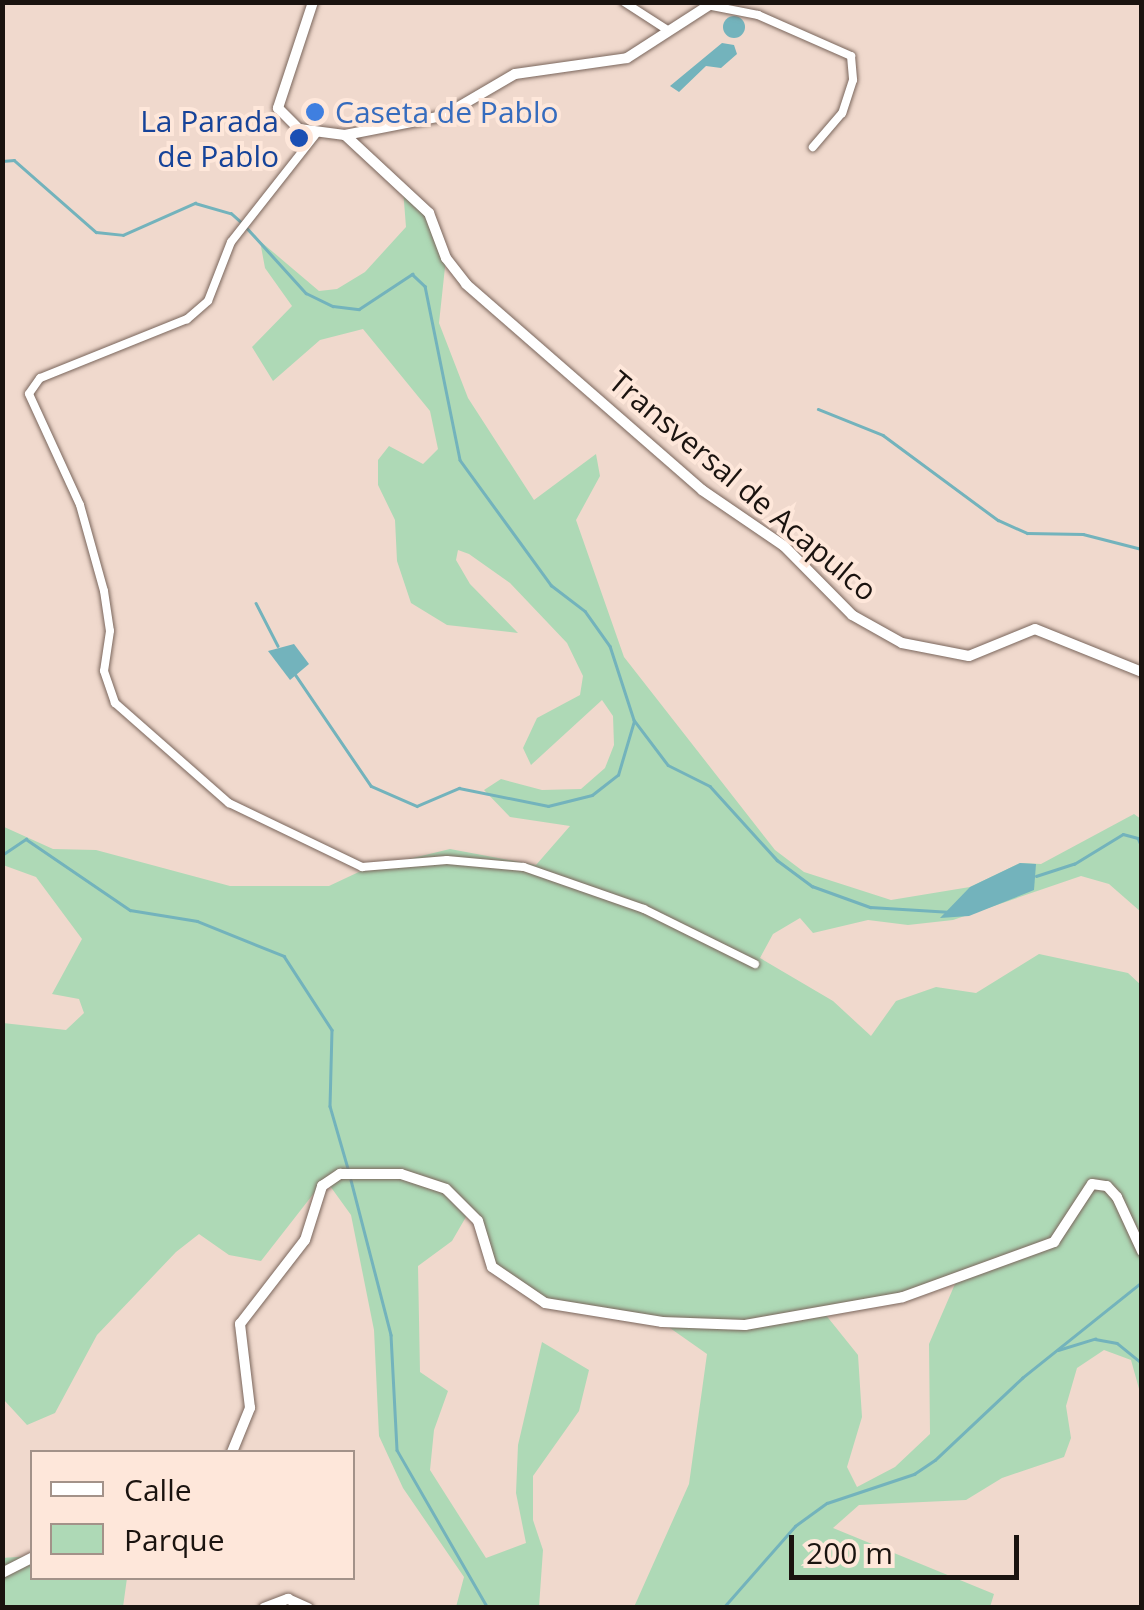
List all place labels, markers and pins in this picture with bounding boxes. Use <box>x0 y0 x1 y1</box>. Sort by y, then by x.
place label: Caseta de Pablo <box>335 94 559 130</box>
marker: Caseta de Pablo <box>304 101 326 123</box>
place label: La Parada de Pablo <box>140 103 279 174</box>
marker: La Parada de Pablo <box>288 127 310 149</box>

